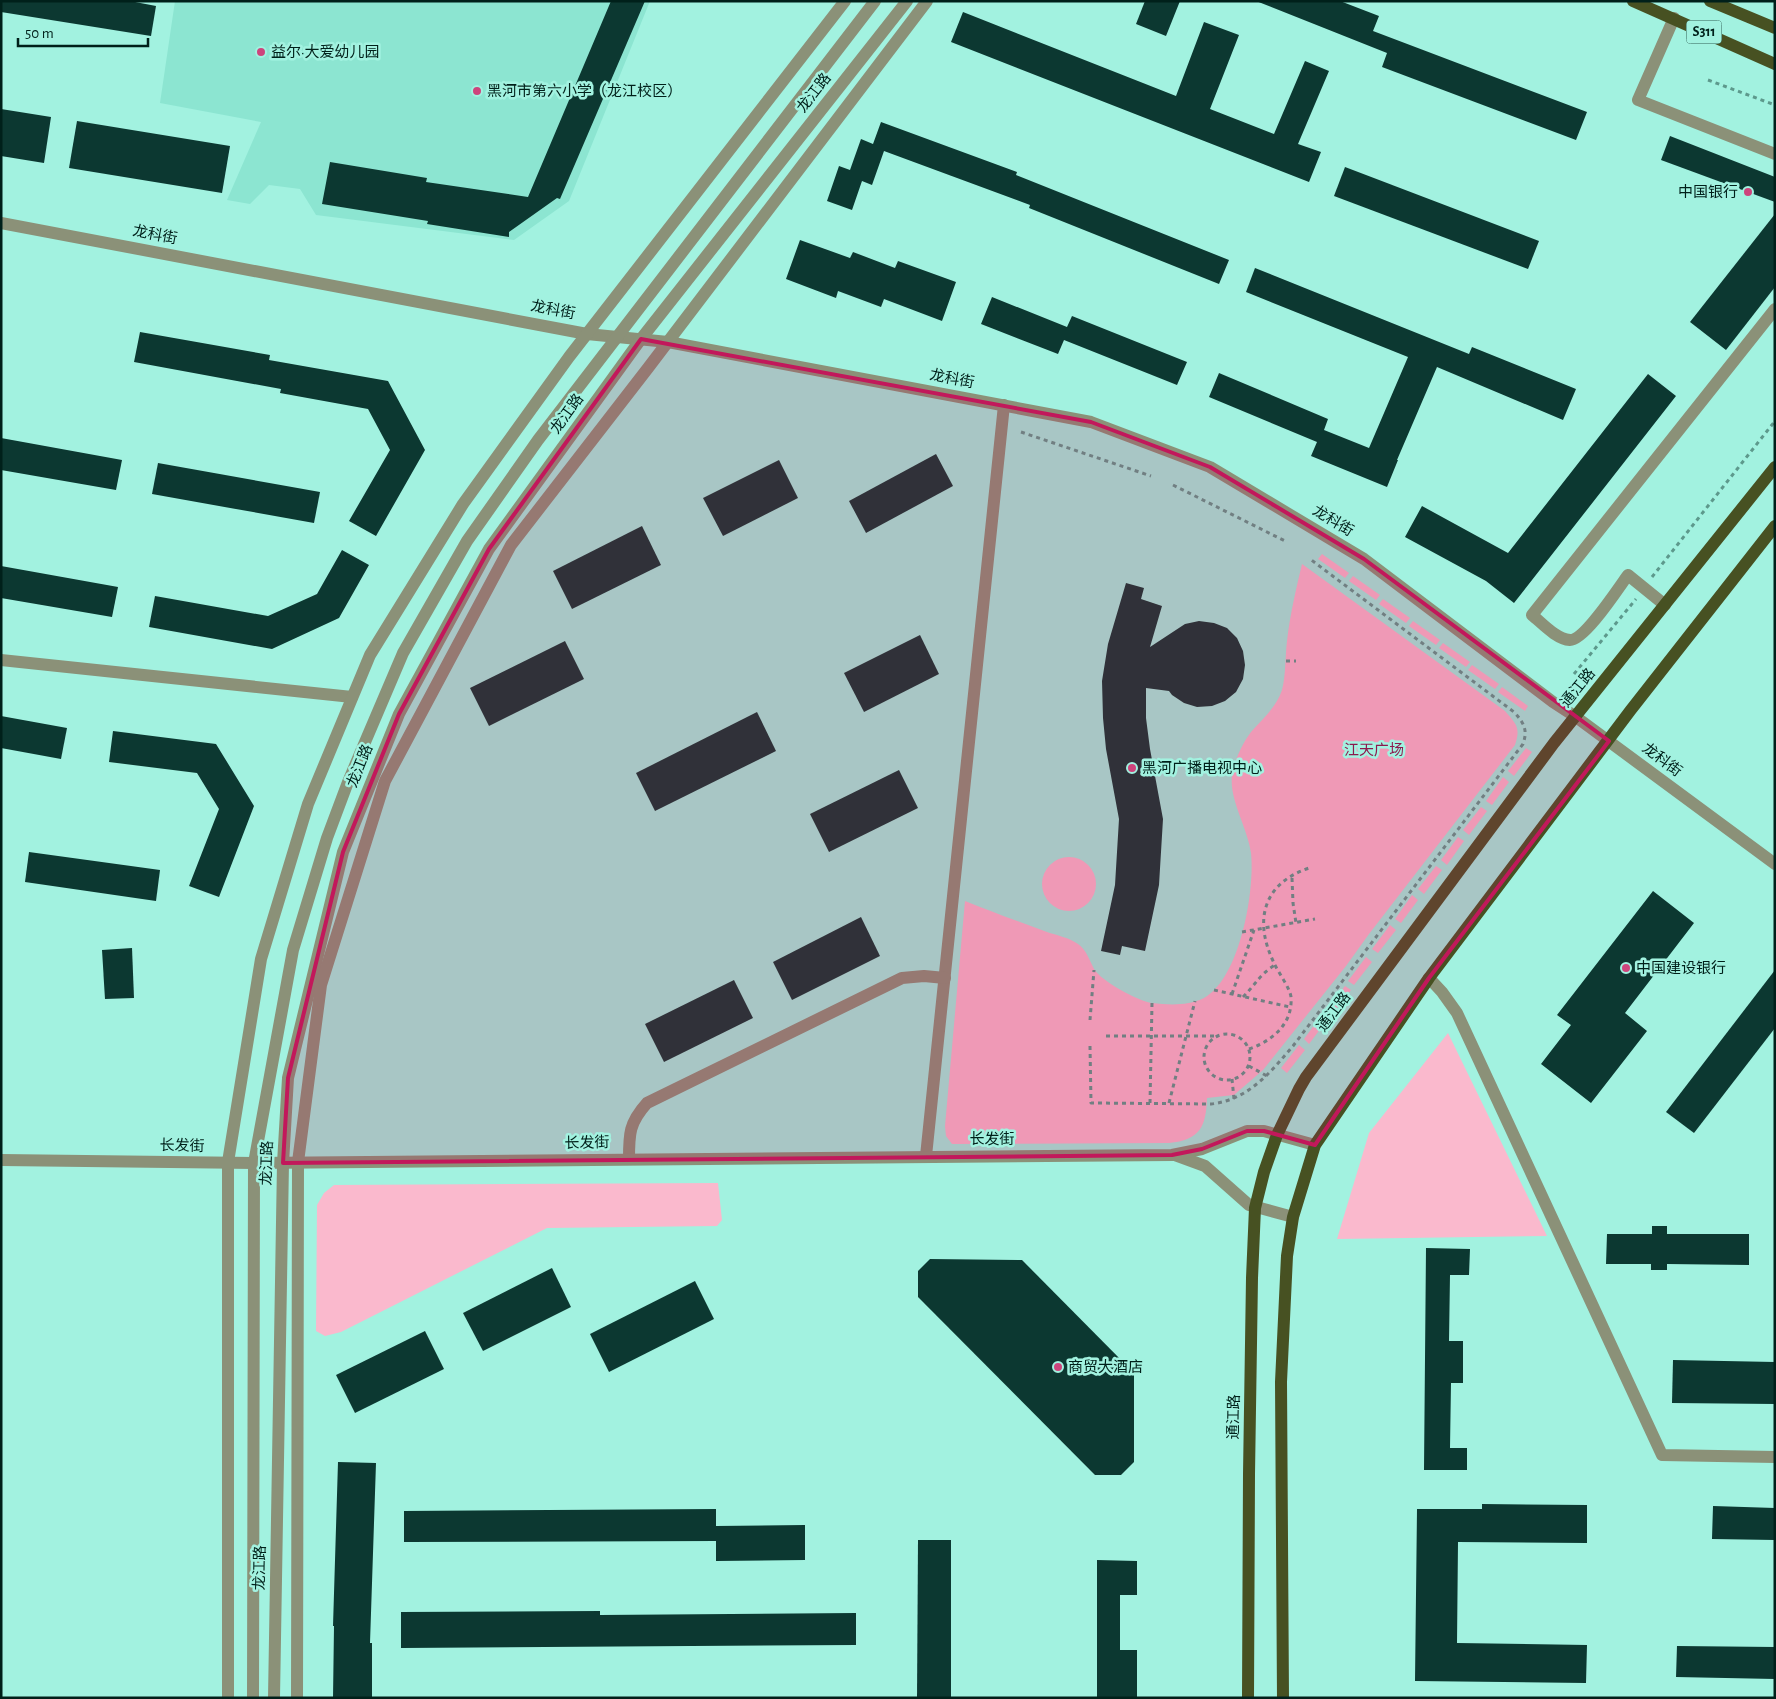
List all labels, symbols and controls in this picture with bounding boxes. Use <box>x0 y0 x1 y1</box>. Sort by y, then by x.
scale bar <box>18 15 148 47</box>
road number: S311 <box>1686 21 1722 44</box>
text: 50 m <box>25 26 54 41</box>
place label: 益尔·大爱幼儿园 <box>271 44 379 60</box>
marker: 益尔·大爱幼儿园 <box>255 46 267 58</box>
street label: 龙江路 <box>793 69 834 115</box>
place label: 黑河市第六小学（龙江校区） <box>487 82 682 99</box>
marker: 黑河市第六小学（龙江校区） <box>471 85 483 97</box>
place label: 中国银行 <box>1678 184 1738 200</box>
marker: 中国银行 <box>1742 186 1754 198</box>
street label: 龙科街 <box>131 221 179 247</box>
street label: 龙科街 <box>529 296 577 322</box>
street label: 龙科街 <box>928 365 976 391</box>
street label: 龙江路 <box>546 390 586 437</box>
street label: 龙科街 <box>1310 501 1357 539</box>
street label: 通江路 <box>1557 665 1598 710</box>
street label: 龙科街 <box>1640 739 1686 780</box>
street label: 龙江路 <box>343 742 375 790</box>
park label: 江天广场 <box>1344 742 1404 758</box>
place label: 黑河广播电视中心 <box>1142 760 1262 776</box>
marker: 黑河广播电视中心 <box>1126 762 1138 774</box>
place label: 中国建设银行 <box>1636 960 1726 976</box>
marker: 中国建设银行 <box>1620 962 1632 974</box>
street label: 通江路 <box>1314 989 1354 1034</box>
street label: 长发街 <box>969 1131 1015 1147</box>
street label: 长发街 <box>564 1134 610 1151</box>
street label: 长发街 <box>159 1137 205 1154</box>
street label: 龙江路 <box>257 1140 275 1186</box>
place label: 商贸大酒店 <box>1068 1359 1143 1375</box>
marker: 商贸大酒店 <box>1052 1361 1064 1373</box>
street label: 通江路 <box>1225 1394 1242 1440</box>
street label: 龙江路 <box>250 1545 268 1591</box>

